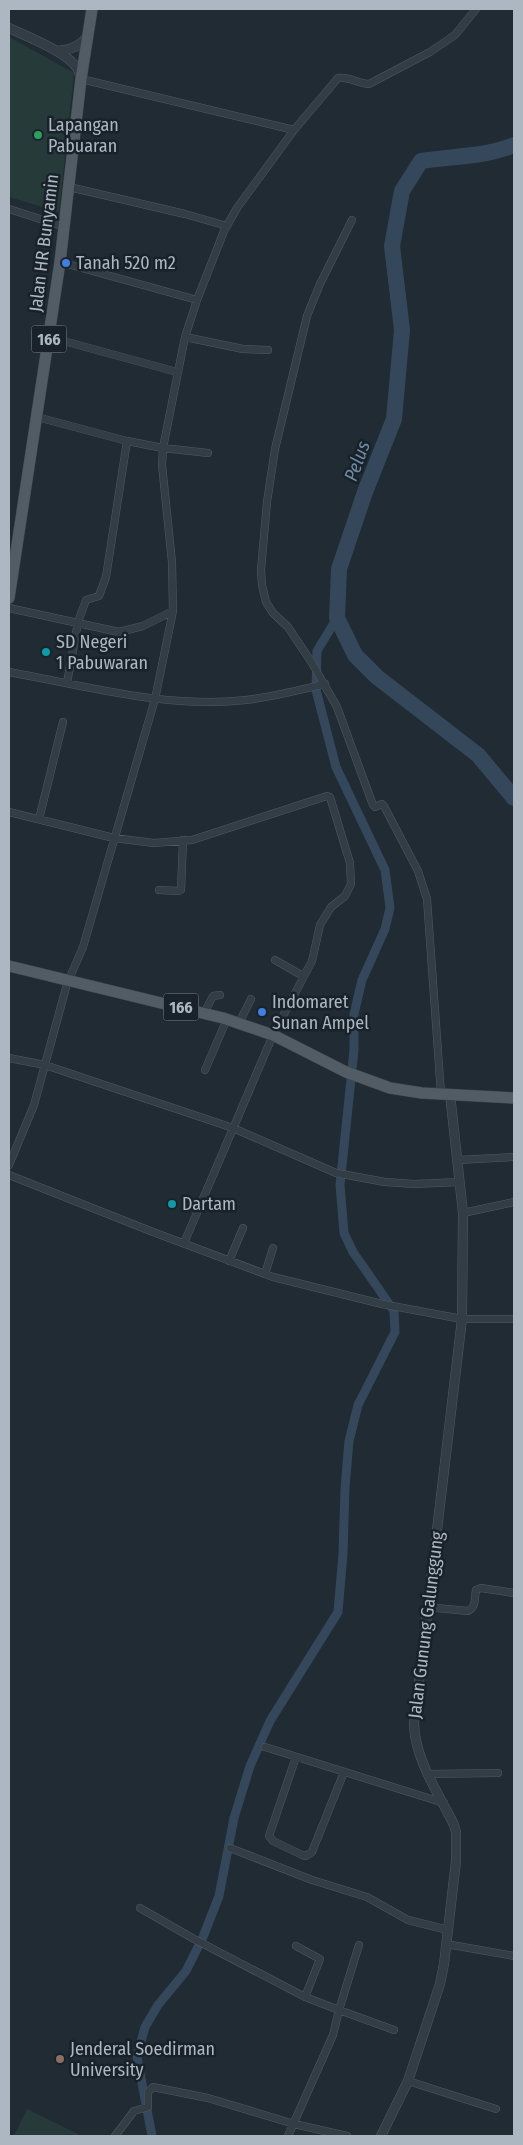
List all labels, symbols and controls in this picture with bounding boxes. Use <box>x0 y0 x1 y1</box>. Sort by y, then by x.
place label: Lapangan Pabuaran <box>48 114 119 157</box>
marker: Lapangan Pabuaran <box>32 129 44 141</box>
street label: Jalan HR Bunyamin <box>25 173 63 313</box>
place label: Tanah 520 m2 <box>76 252 176 274</box>
marker: Tanah 520 m2 <box>60 257 72 269</box>
road number: 166 <box>32 326 66 352</box>
water label: Pelus <box>339 438 375 484</box>
place label: SD Negeri 1 Pabuwaran <box>56 631 148 674</box>
marker: SD Negeri 1 Pabuwaran <box>40 646 52 658</box>
place label: Indomaret Sunan Ampel <box>272 991 369 1034</box>
road number: 166 <box>164 994 198 1020</box>
marker: Indomaret Sunan Ampel <box>256 1006 268 1018</box>
place label: Dartam <box>182 1193 236 1215</box>
marker: Dartam <box>166 1198 178 1210</box>
street label: Jalan Gunung Galunggung <box>404 1530 448 1720</box>
place label: Jenderal Soedirman University <box>70 2038 215 2081</box>
marker: Jenderal Soedirman University <box>54 2053 66 2065</box>

